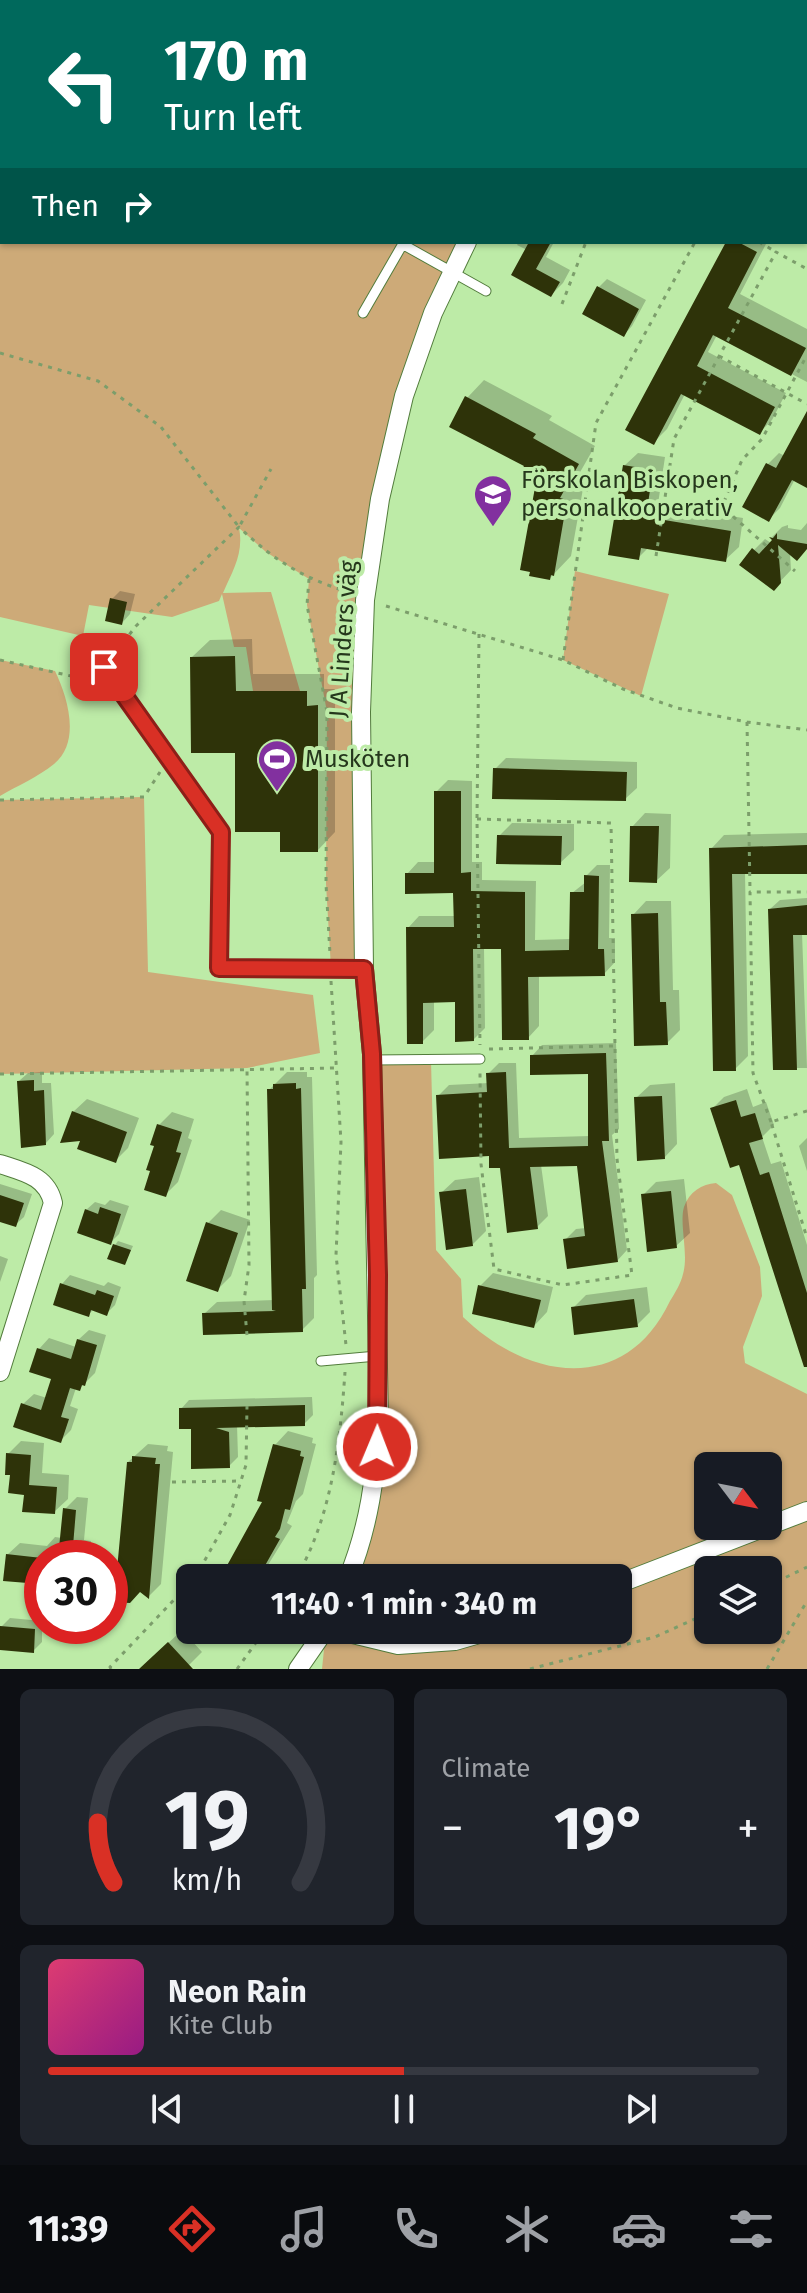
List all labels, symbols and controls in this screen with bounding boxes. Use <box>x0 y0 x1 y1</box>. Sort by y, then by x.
text: 170 m <box>164 28 309 95</box>
icon: left <box>32 32 136 136</box>
text: Turn left <box>164 96 302 140</box>
icon: right <box>115 184 159 228</box>
text: Then <box>32 188 99 224</box>
place label: Förskolan Biskopen, personalkooperativ <box>521 466 738 522</box>
school or university icon: Förskolan Biskopen, personalkooperativ <box>472 473 514 528</box>
street label: J A Linders väg <box>324 559 362 718</box>
pin <box>70 633 138 701</box>
icon: arrive <box>82 645 126 689</box>
sports icon: Musköten <box>256 738 298 793</box>
place label: Musköten <box>305 745 410 773</box>
position arrow <box>335 1405 419 1489</box>
north arrow <box>694 1452 782 1540</box>
map controls <box>694 1452 782 1644</box>
speed limit sign: 30 <box>24 1540 128 1644</box>
button: layers <box>694 1556 782 1644</box>
text: 11:40 · 1 min · 340 m <box>271 1586 537 1622</box>
text: Climate <box>442 1753 530 1784</box>
text: 19 <box>164 1771 249 1871</box>
text: 19° <box>554 1793 647 1865</box>
text: − <box>442 1802 464 1855</box>
text: + <box>737 1802 759 1855</box>
text: km/h <box>171 1863 242 1898</box>
text: Neon Rain <box>168 1974 307 2010</box>
text: Kite Club <box>168 2010 273 2041</box>
icon: previous <box>145 2087 189 2131</box>
icon: pause <box>382 2087 426 2131</box>
icon: next <box>619 2087 663 2131</box>
icon: directions <box>164 2201 220 2257</box>
icon: music <box>276 2201 332 2257</box>
icon: phone <box>388 2201 444 2257</box>
icon: climate <box>499 2201 555 2257</box>
icon: car <box>611 2201 667 2257</box>
icon: filters <box>723 2201 779 2257</box>
text: 11:39 <box>28 2207 108 2251</box>

